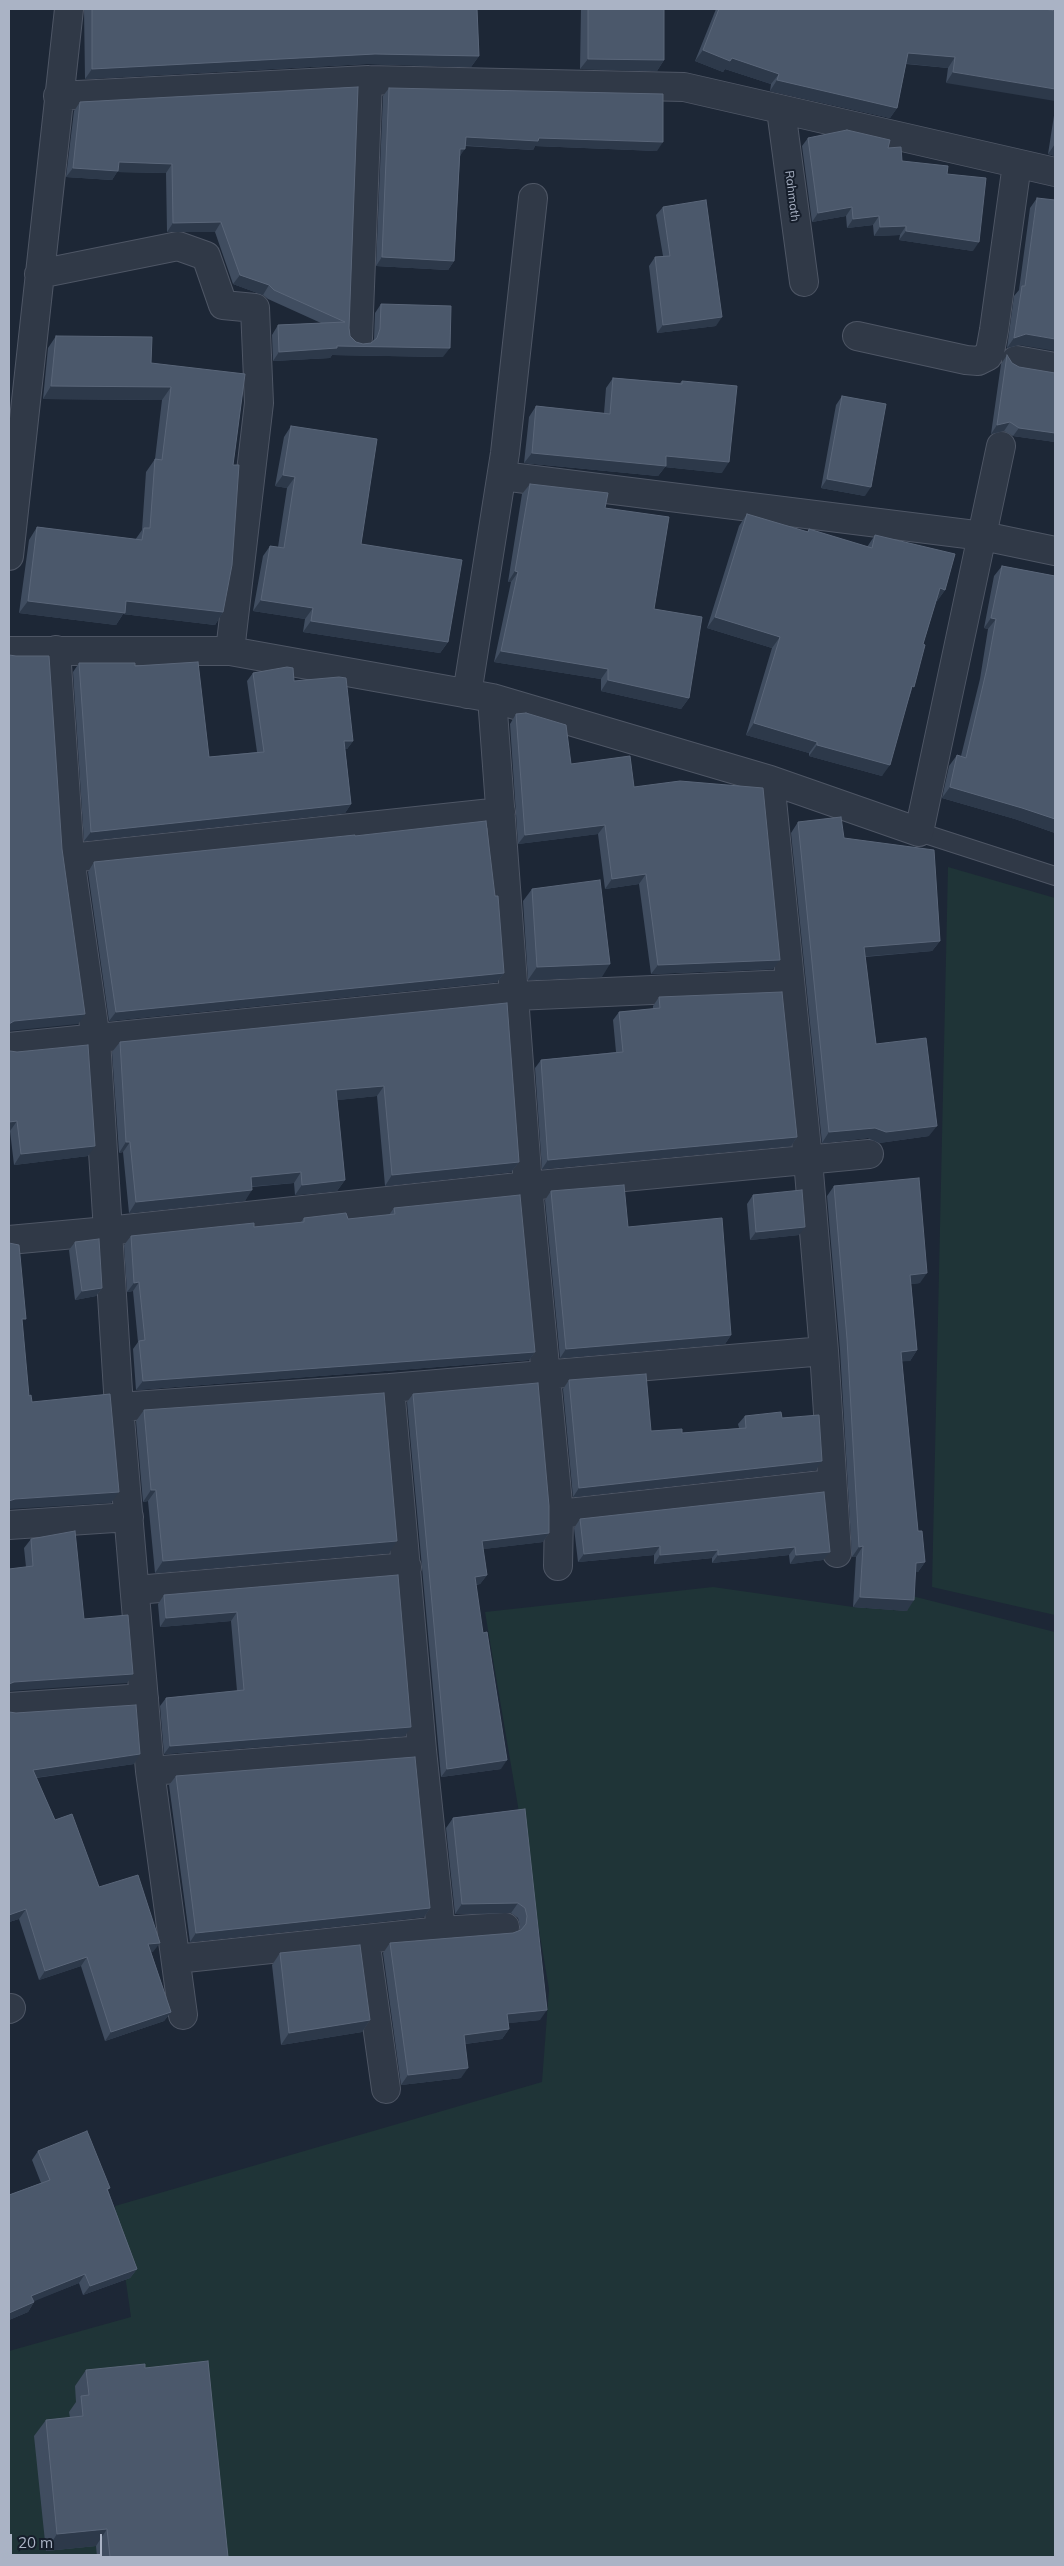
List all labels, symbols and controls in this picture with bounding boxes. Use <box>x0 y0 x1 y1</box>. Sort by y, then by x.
street label: Rahmath <box>782 170 802 222</box>
scale bar <box>12 2524 105 2556</box>
text: 20 m <box>18 2533 53 2552</box>

